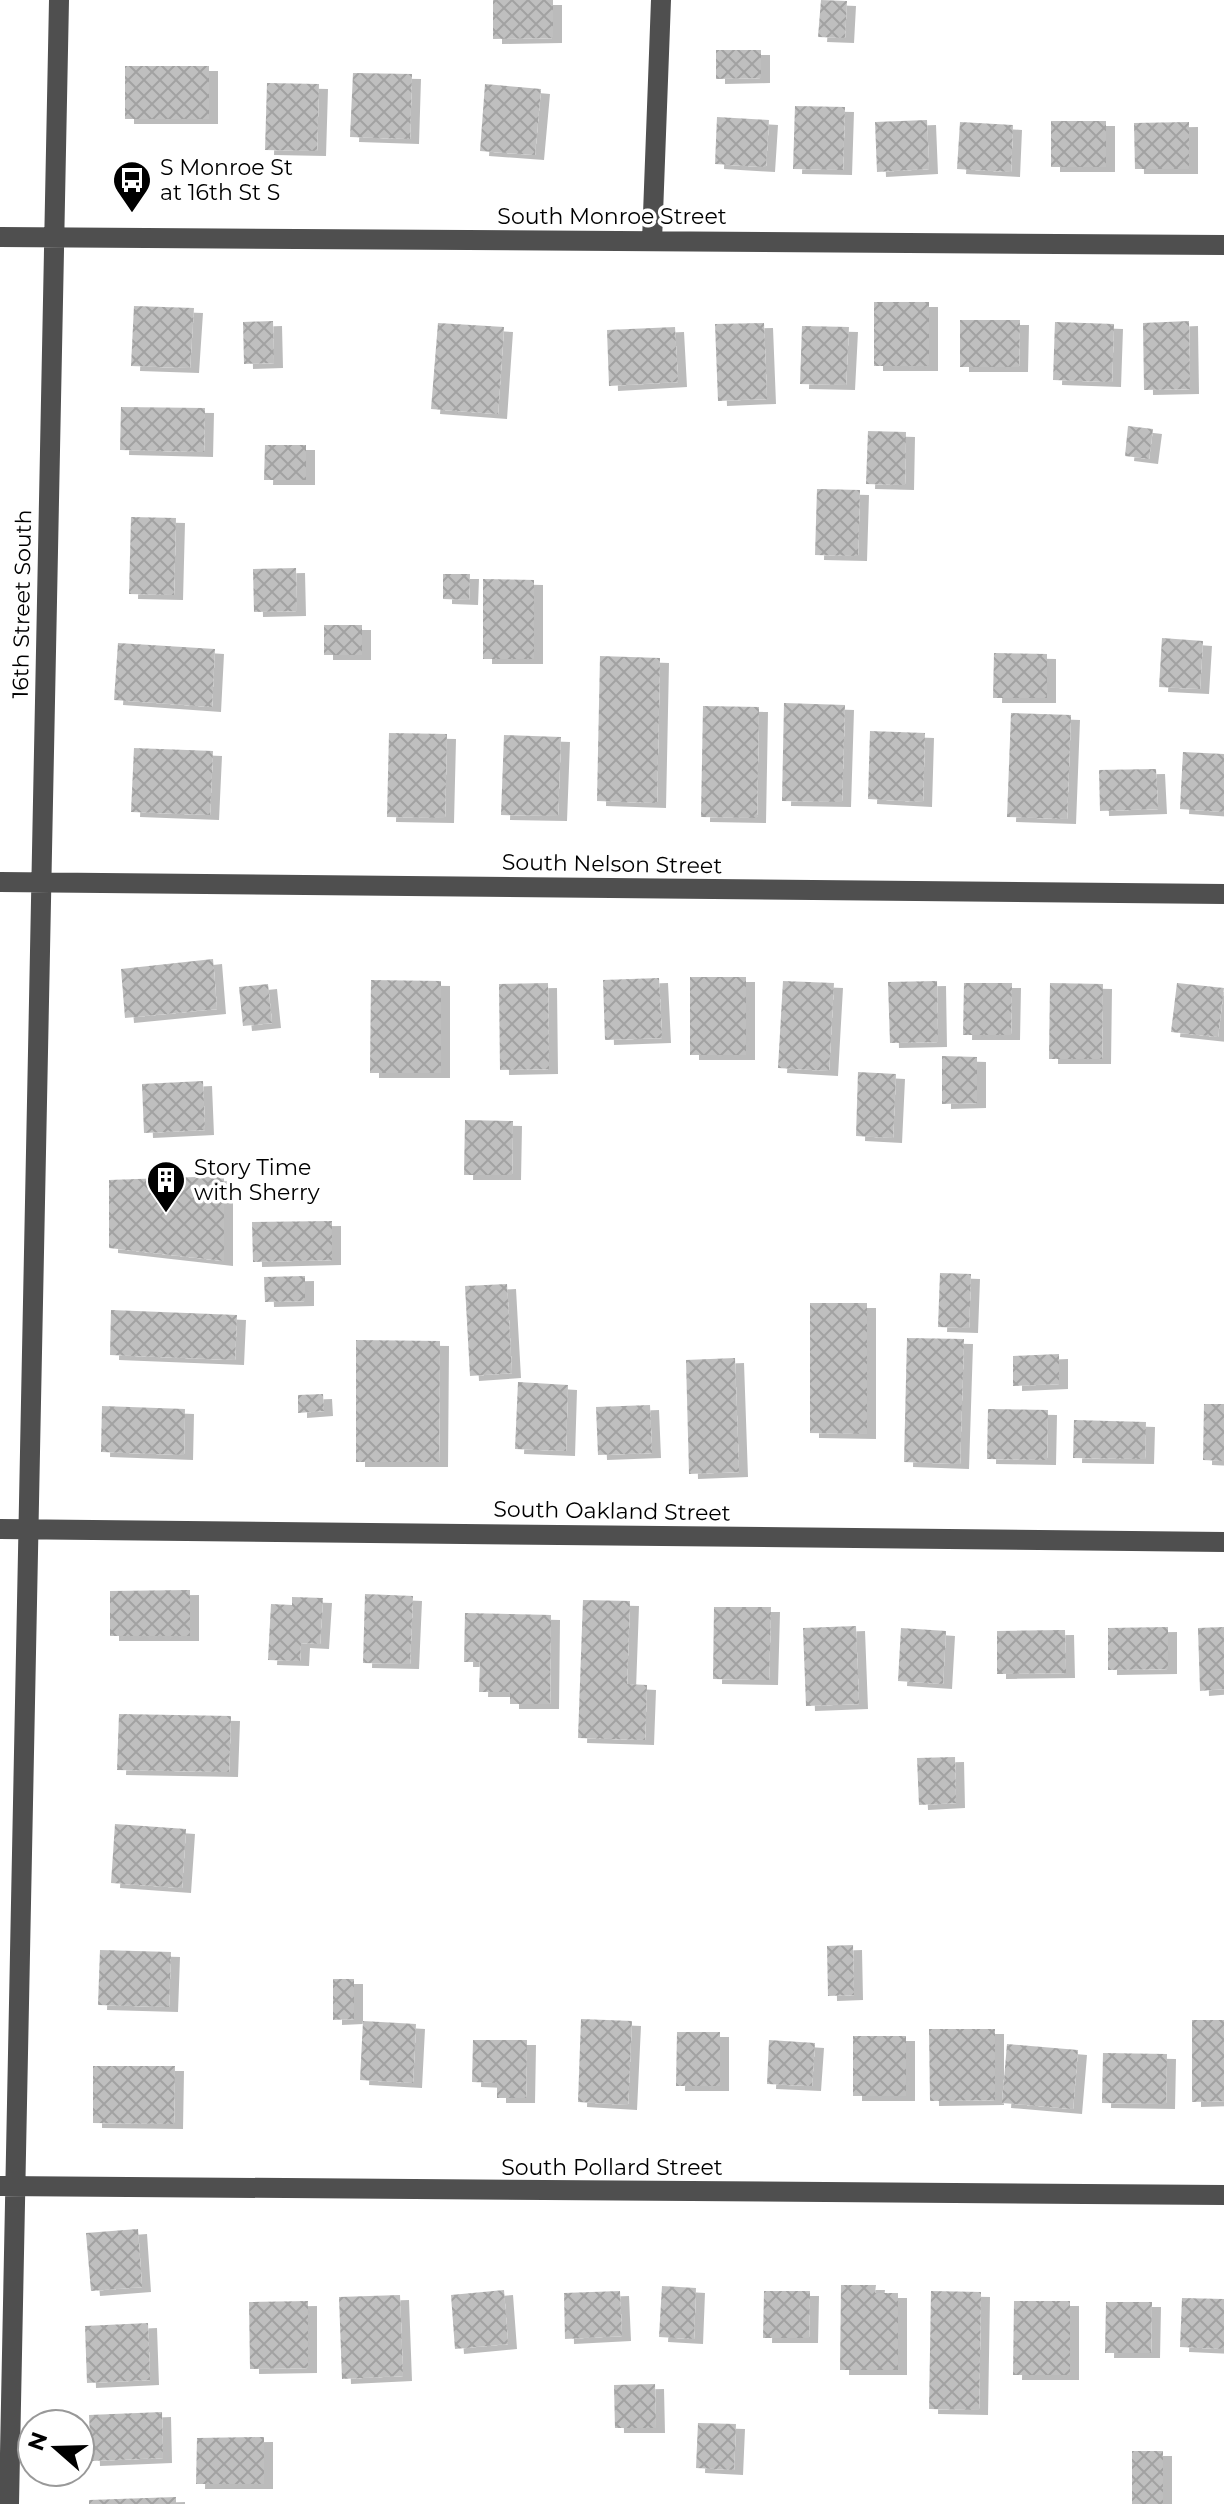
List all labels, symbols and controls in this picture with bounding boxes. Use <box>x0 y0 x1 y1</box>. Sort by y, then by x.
place label: S Monroe St at 16th St S <box>160 154 293 206</box>
bus stop icon: S Monroe St at 16th St S <box>111 159 153 214</box>
street label: South Monroe Street <box>497 203 727 230</box>
street label: 16th Street South <box>7 509 37 699</box>
street label: South Nelson Street <box>502 849 723 879</box>
place label: Story Time with Sherry <box>194 1154 320 1206</box>
building icon: Story Time with Sherry <box>145 1159 187 1214</box>
street label: South Oakland Street <box>493 1495 731 1527</box>
street label: South Pollard Street <box>501 2154 723 2181</box>
north arrow <box>16 2408 96 2488</box>
text: N <box>22 2428 53 2454</box>

